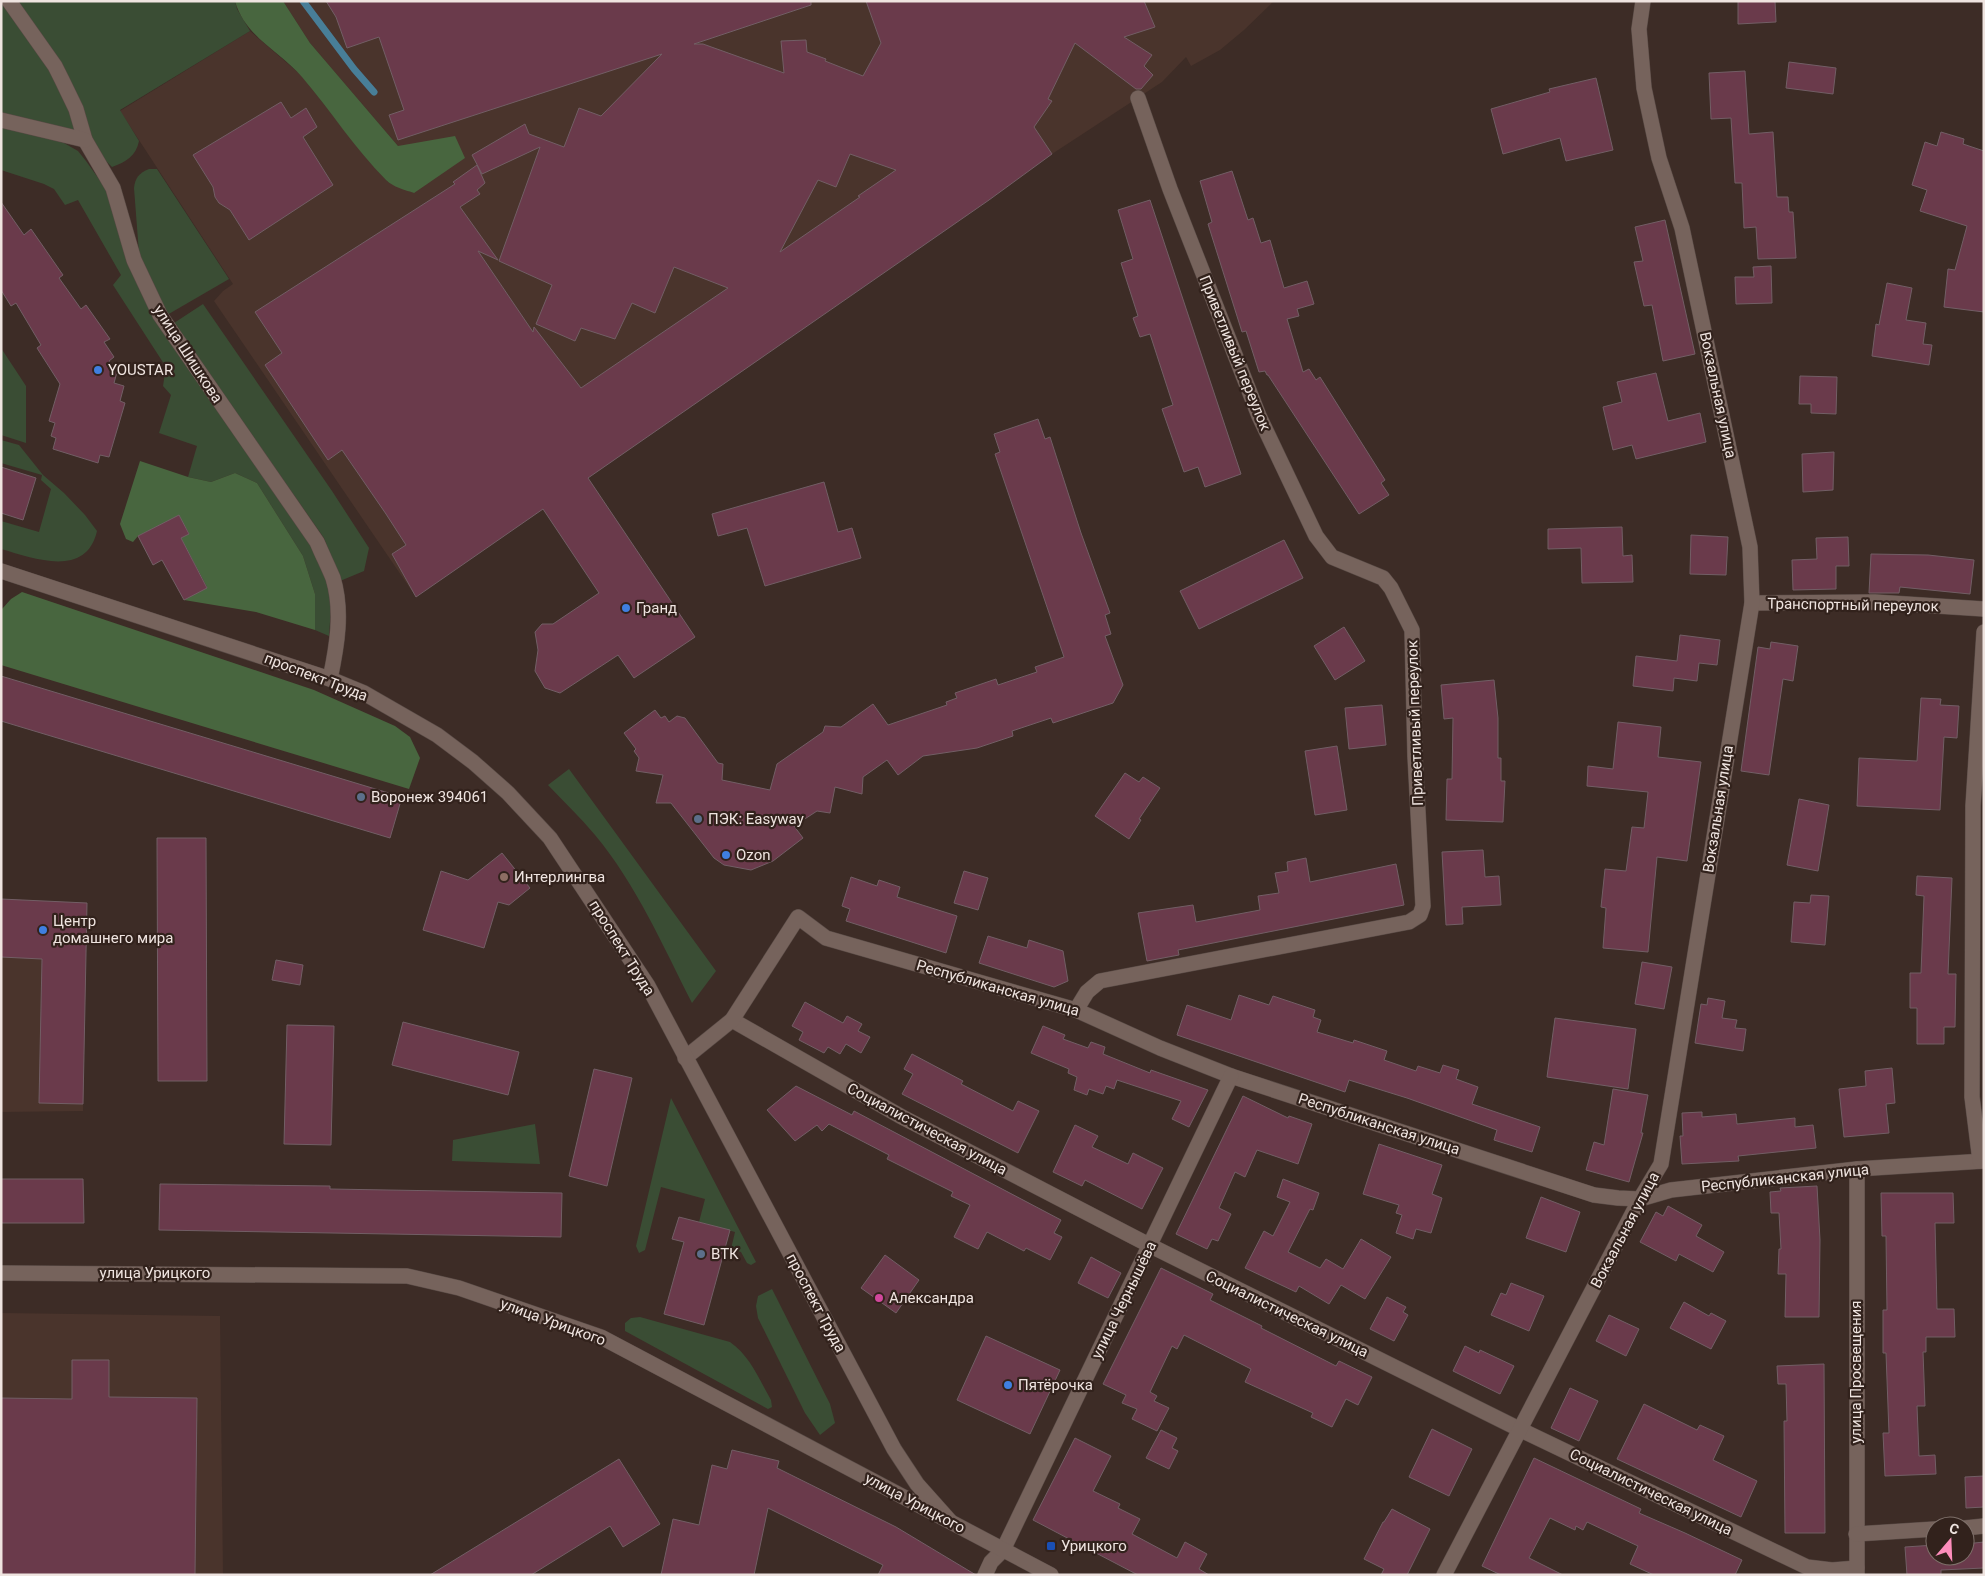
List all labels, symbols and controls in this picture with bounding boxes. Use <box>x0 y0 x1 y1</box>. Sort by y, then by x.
street label: Приветливый переулок <box>1196 273 1274 433</box>
street label: улица Шишкова <box>150 302 226 406</box>
street label: Вокзальная улица <box>1696 330 1740 460</box>
place label: YOUSTAR <box>108 361 173 379</box>
marker: YOUSTAR <box>92 364 104 376</box>
street label: Транспортный переулок <box>1767 595 1939 615</box>
place label: Гранд <box>636 599 677 617</box>
marker: Гранд <box>620 602 632 614</box>
street label: Приветливый переулок <box>1403 640 1427 806</box>
street label: проспект Труда <box>262 649 370 705</box>
street label: Вокзальная улица <box>1699 744 1737 874</box>
place label: Воронеж 394061 <box>371 788 488 806</box>
marker: Воронеж 394061 <box>355 791 367 803</box>
place label: ПЭК: Easyway <box>708 810 804 828</box>
marker: ПЭК: Easyway <box>692 813 704 825</box>
place label: Ozon <box>736 846 770 864</box>
marker: Ozon <box>720 849 732 861</box>
place label: Интерлингва <box>514 868 605 886</box>
marker: Интерлингва <box>498 871 510 883</box>
street label: проспект Труда <box>585 897 659 999</box>
place label: Центр домашнего мира <box>53 912 173 947</box>
marker: Центр домашнего мира <box>37 924 49 936</box>
street label: Республиканская улица <box>914 956 1082 1020</box>
street label: Социалистическая улица <box>844 1079 1010 1179</box>
street label: Республиканская улица <box>1296 1089 1462 1159</box>
street label: Республиканская улица <box>1700 1160 1870 1196</box>
street label: Вокзальная улица <box>1587 1169 1663 1291</box>
street label: улица Чернышёва <box>1088 1238 1160 1362</box>
place label: ВТК <box>711 1245 739 1263</box>
marker: ВТК <box>695 1248 707 1260</box>
street label: проспект Труда <box>782 1251 850 1355</box>
street label: улица Урицкого <box>100 1264 210 1282</box>
street label: Социалистическая улица <box>1203 1267 1371 1361</box>
place label: Александра <box>889 1289 974 1307</box>
marker: Александра <box>873 1292 885 1304</box>
street label: улица Урицкого <box>498 1295 608 1349</box>
street label: улица Просвещения <box>1847 1301 1865 1443</box>
place label: Пятёрочка <box>1018 1376 1093 1394</box>
marker: Пятёрочка <box>1002 1379 1014 1391</box>
street label: Социалистическая улица <box>1567 1445 1735 1539</box>
street label: улица Урицкого <box>862 1469 968 1537</box>
north arrow <box>1925 1516 1975 1566</box>
text: С <box>1947 1520 1961 1538</box>
place label: Урицкого <box>1061 1537 1127 1555</box>
marker: Урицкого <box>1045 1540 1057 1552</box>

